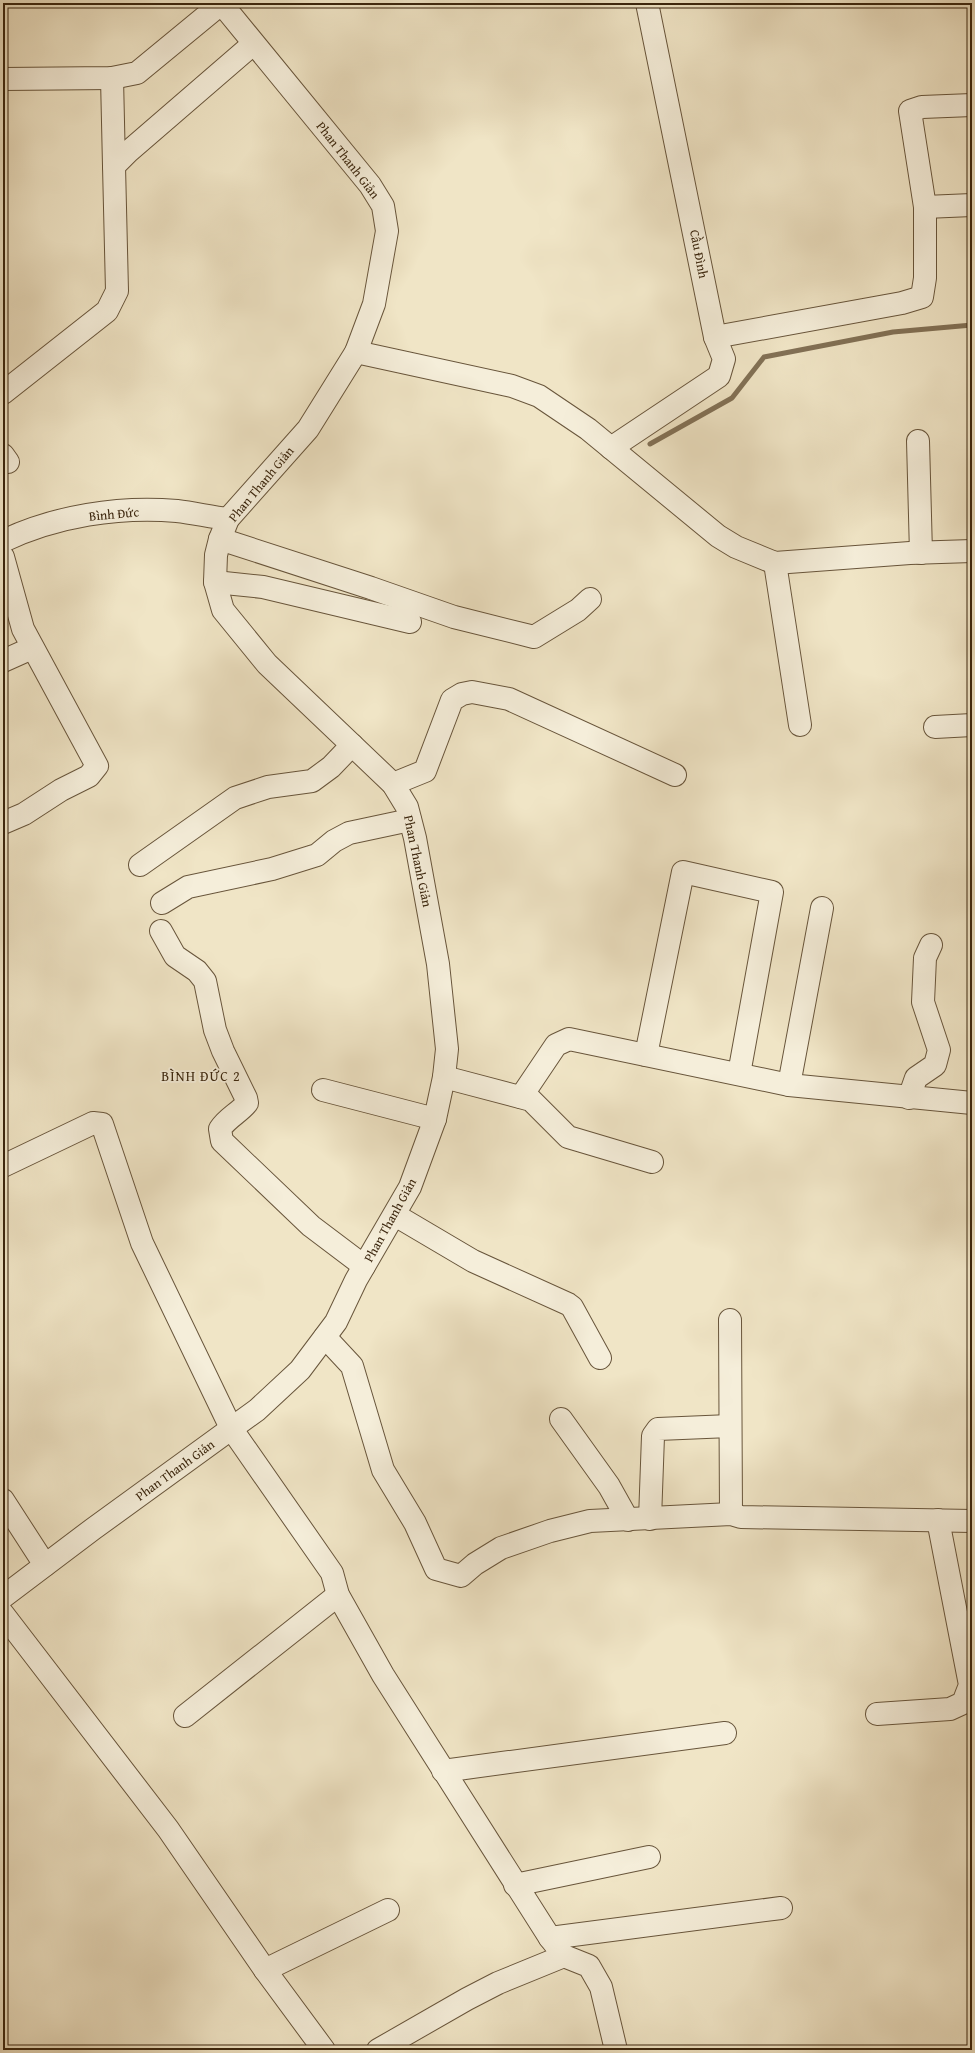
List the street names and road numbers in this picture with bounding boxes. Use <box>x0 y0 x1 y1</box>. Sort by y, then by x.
street label: Phan Thanh Giản <box>312 117 385 203</box>
street label: Cầu Đình <box>685 228 713 281</box>
street label: Phan Thanh Giản <box>224 442 299 526</box>
street label: Bình Đức <box>88 502 140 526</box>
street label: Phan Thanh Giản <box>399 813 437 909</box>
street label: Phan Thanh Giản <box>359 1174 421 1266</box>
street label: Phan Thanh Giản <box>132 1434 219 1505</box>

